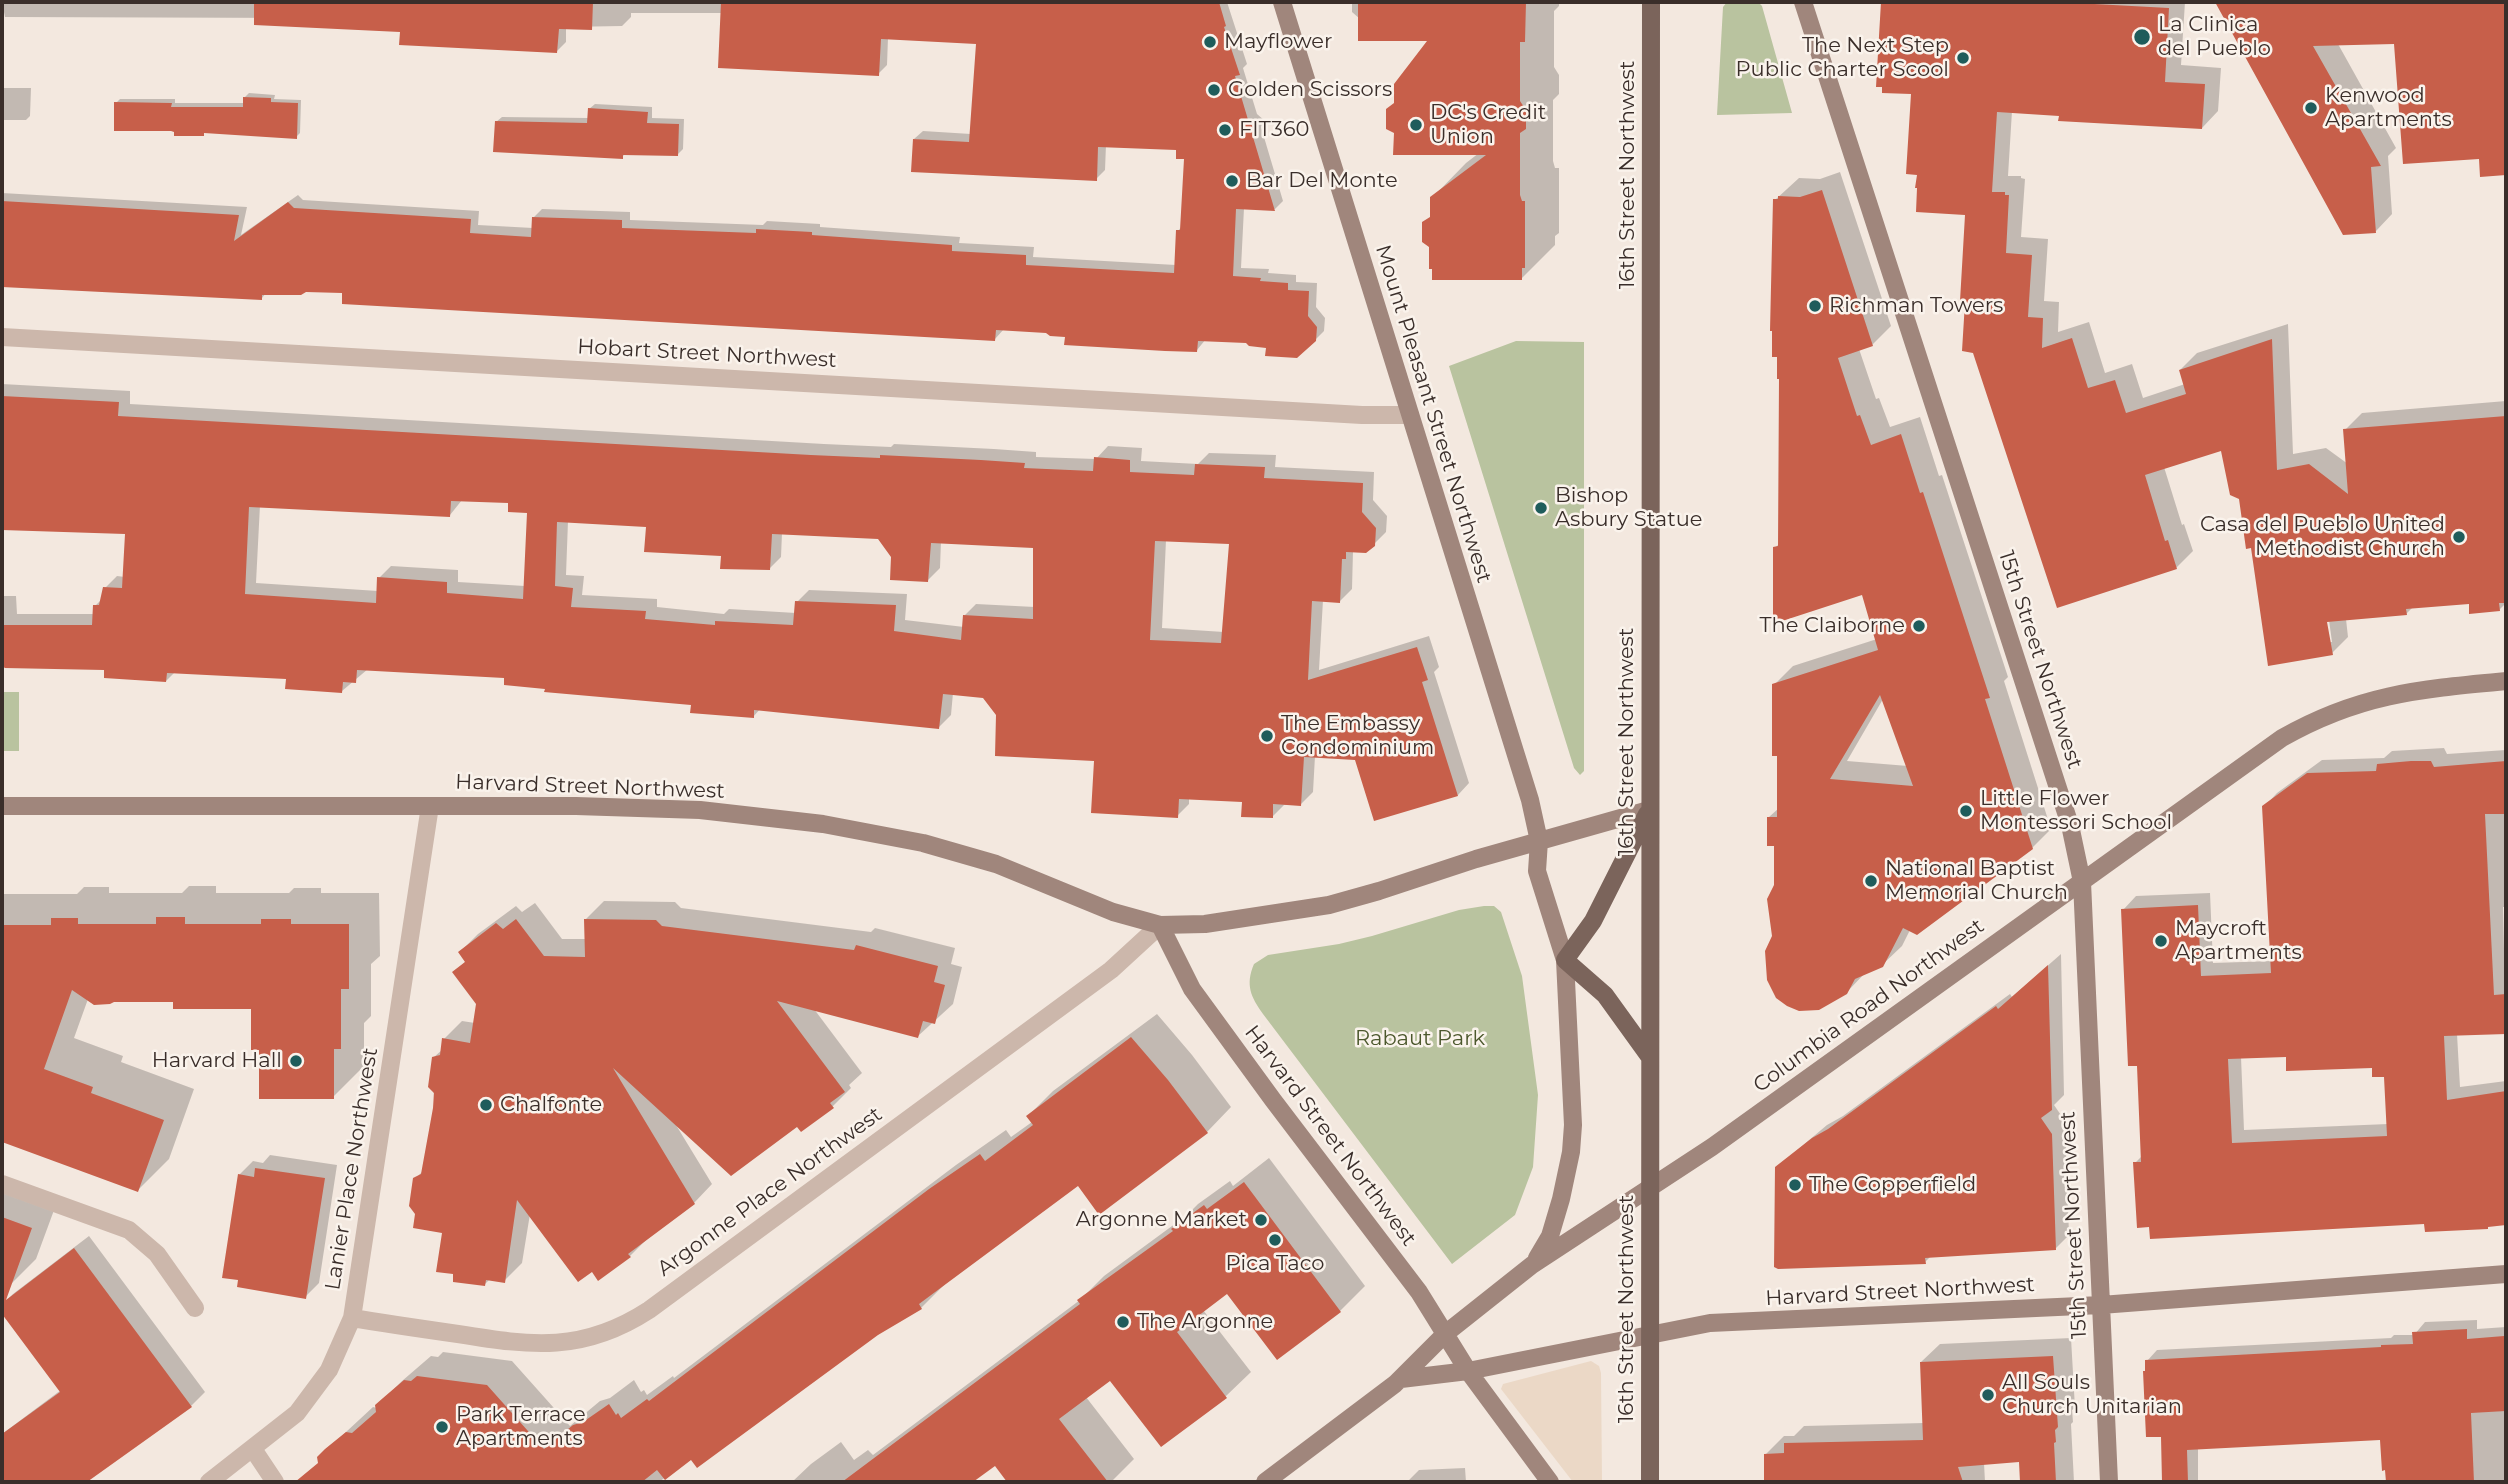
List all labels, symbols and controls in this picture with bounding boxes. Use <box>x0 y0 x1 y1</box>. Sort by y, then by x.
place label: La Clinica del Pueblo <box>2158 12 2271 62</box>
marker: La Clinica del Pueblo <box>2132 27 2152 47</box>
place label: Mayflower <box>1224 29 1332 55</box>
place label: The Next Step Public Charter Scool <box>1735 33 1949 83</box>
marker: Mayflower <box>1202 34 1218 50</box>
marker: The Next Step Public Charter Scool <box>1955 50 1971 66</box>
street label: 16th Street Northwest <box>1615 61 1641 289</box>
place label: Golden Scissors <box>1228 77 1392 103</box>
marker: Golden Scissors <box>1206 82 1222 98</box>
place label: Kenwood Apartments <box>2325 83 2452 133</box>
place label: DC's Credit Union <box>1430 100 1546 150</box>
marker: Kenwood Apartments <box>2303 100 2319 116</box>
place label: FIT360 <box>1239 117 1309 143</box>
marker: DC's Credit Union <box>1408 117 1424 133</box>
marker: FIT360 <box>1217 122 1233 138</box>
place label: Bar Del Monte <box>1246 168 1398 194</box>
marker: Bar Del Monte <box>1224 173 1240 189</box>
street label: Mount Pleasant Street Northwest <box>1369 242 1497 586</box>
place label: Richman Towers <box>1829 293 2003 319</box>
marker: Richman Towers <box>1807 298 1823 314</box>
street label: Hobart Street Northwest <box>577 335 837 373</box>
place label: Bishop Asbury Statue <box>1555 483 1702 533</box>
marker: Bishop Asbury Statue <box>1533 500 1549 516</box>
place label: Casa del Pueblo United Methodist Church <box>2200 512 2445 562</box>
marker: Casa del Pueblo United Methodist Church <box>2451 529 2467 545</box>
street label: 15th Street Northwest <box>1993 548 2087 772</box>
place label: The Claiborne <box>1759 613 1905 639</box>
marker: The Claiborne <box>1911 618 1927 634</box>
street label: 16th Street Northwest <box>1614 628 1640 856</box>
place label: The Embassy Condominium <box>1281 711 1434 761</box>
marker: The Embassy Condominium <box>1259 728 1275 744</box>
street label: Harvard Street Northwest <box>455 770 725 804</box>
place label: Little Flower Montessori School <box>1980 786 2172 836</box>
marker: Little Flower Montessori School <box>1958 803 1974 819</box>
place label: National Baptist Memorial Church <box>1885 856 2068 906</box>
marker: National Baptist Memorial Church <box>1863 873 1879 889</box>
street label: Columbia Road Northwest <box>1749 914 1989 1098</box>
place label: Maycroft Apartments <box>2175 916 2302 966</box>
marker: Maycroft Apartments <box>2153 933 2169 949</box>
street label: Harvard Street Northwest <box>1239 1021 1421 1251</box>
park label: Rabaut Park <box>1355 1026 1485 1052</box>
street label: Lanier Place Northwest <box>320 1046 384 1292</box>
place label: Harvard Hall <box>152 1048 282 1074</box>
marker: Harvard Hall <box>288 1053 304 1069</box>
place label: Chalfonte <box>500 1092 602 1118</box>
marker: Chalfonte <box>478 1097 494 1113</box>
street label: Argonne Place Northwest <box>653 1102 887 1282</box>
street label: 15th Street Northwest <box>2055 1111 2093 1339</box>
place label: The Copperfield <box>1809 1172 1976 1198</box>
marker: The Copperfield <box>1787 1177 1803 1193</box>
street label: 16th Street Northwest <box>1614 1195 1640 1423</box>
place label: Argonne Market <box>1076 1207 1247 1233</box>
marker: Argonne Market <box>1253 1212 1269 1228</box>
marker: Pica Taco <box>1267 1232 1283 1248</box>
place label: Pica Taco <box>1225 1251 1325 1277</box>
street label: Harvard Street Northwest <box>1765 1272 2035 1312</box>
place label: The Argonne <box>1137 1309 1273 1335</box>
marker: The Argonne <box>1115 1314 1131 1330</box>
place label: All Souls Church Unitarian <box>2002 1370 2182 1420</box>
marker: All Souls Church Unitarian <box>1980 1387 1996 1403</box>
place label: Park Terrace Apartments <box>456 1402 586 1452</box>
marker: Park Terrace Apartments <box>434 1419 450 1435</box>

